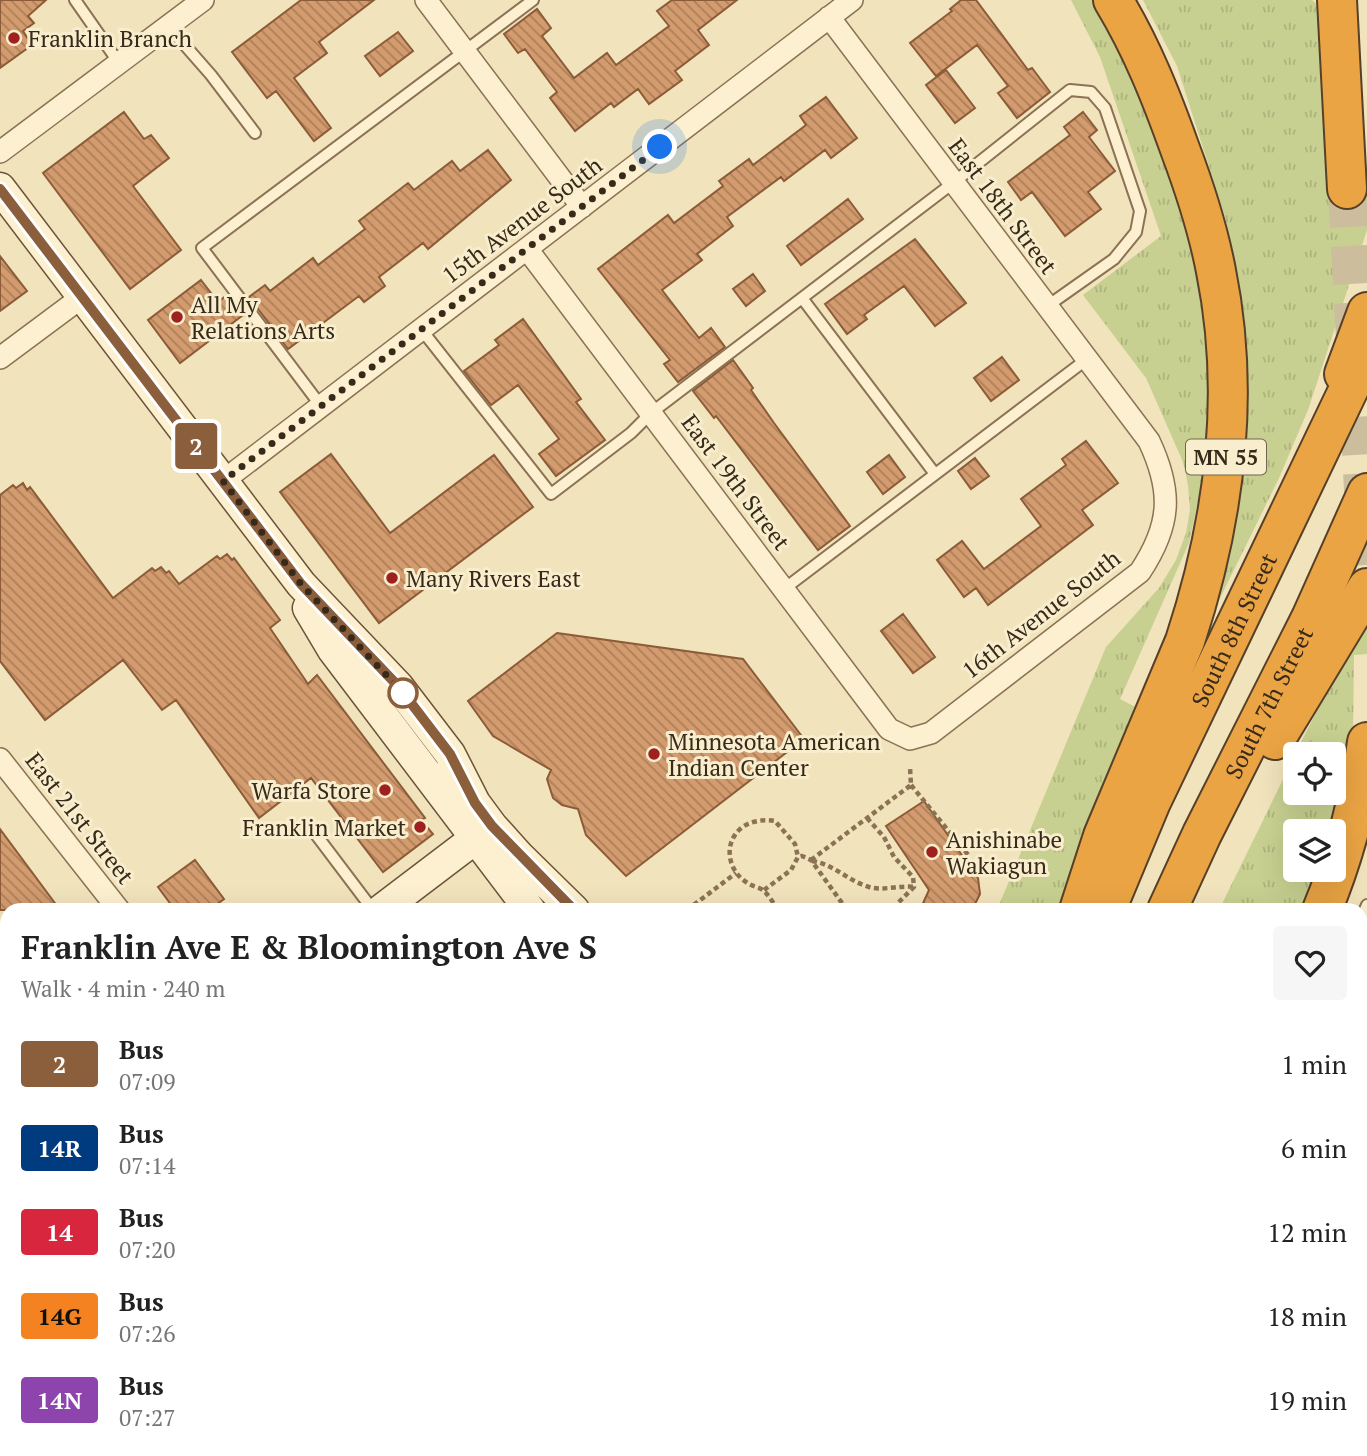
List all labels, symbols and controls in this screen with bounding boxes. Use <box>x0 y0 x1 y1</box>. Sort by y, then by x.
place label: Franklin Branch <box>28 23 193 54</box>
marker: Franklin Branch <box>6 30 22 46</box>
your location <box>642 129 677 164</box>
street label: East 18th Street <box>942 132 1065 281</box>
street label: 15th Avenue South <box>436 149 609 290</box>
place label: All My Relations Arts <box>191 289 335 346</box>
marker: All My Relations Arts <box>169 309 185 325</box>
street label: East 19th Street <box>675 408 798 557</box>
line badge: 2 <box>173 423 219 469</box>
text: 2 <box>189 430 203 462</box>
road number: MN 55 <box>1186 440 1266 475</box>
street label: 16th Avenue South <box>955 542 1127 686</box>
street label: South 8th Street <box>1183 547 1284 712</box>
place label: Many Rivers East <box>406 563 581 594</box>
marker: Many Rivers East <box>384 570 400 586</box>
street label: South 7th Street <box>1217 621 1320 784</box>
unlabelled marker <box>388 678 418 708</box>
place label: Minnesota American Indian Center <box>668 726 881 783</box>
map controls <box>1283 742 1346 882</box>
button: locate <box>1283 742 1346 805</box>
street label: East 21st Street <box>19 746 141 891</box>
marker: Minnesota American Indian Center <box>646 746 662 762</box>
place label: Warfa Store <box>252 775 371 806</box>
marker: Warfa Store <box>377 782 393 798</box>
place label: Franklin Market <box>242 812 406 843</box>
marker: Franklin Market <box>412 819 428 835</box>
button: layers <box>1283 819 1346 882</box>
place label: Anishinabe Wakiagun <box>946 824 1062 881</box>
marker: Anishinabe Wakiagun <box>924 844 940 860</box>
text: Franklin Ave E & Bloomington Ave S <box>21 925 597 968</box>
button: heart <box>1273 926 1347 1000</box>
text: Walk · 4 min · 240 m <box>21 973 225 1004</box>
text: Bus <box>119 1032 164 1066</box>
text: 1 min <box>1281 1047 1347 1081</box>
text: 2 <box>53 1048 66 1080</box>
text: 07:09 <box>119 1066 176 1097</box>
text: Bus <box>119 1116 164 1150</box>
text: 6 min <box>1281 1131 1347 1165</box>
text: 14R <box>38 1132 81 1164</box>
text: 07:14 <box>119 1150 176 1181</box>
text: Bus <box>119 1200 164 1234</box>
text: 12 min <box>1267 1215 1347 1249</box>
text: 14 <box>46 1216 73 1248</box>
text: 07:20 <box>119 1234 176 1265</box>
text: Bus <box>119 1284 164 1318</box>
text: 18 min <box>1267 1299 1347 1333</box>
text: 14G <box>37 1300 82 1332</box>
text: 07:26 <box>119 1318 176 1349</box>
text: Bus <box>119 1368 164 1402</box>
text: 19 min <box>1267 1383 1347 1417</box>
text: 14N <box>37 1384 82 1416</box>
text: 07:27 <box>119 1402 176 1433</box>

